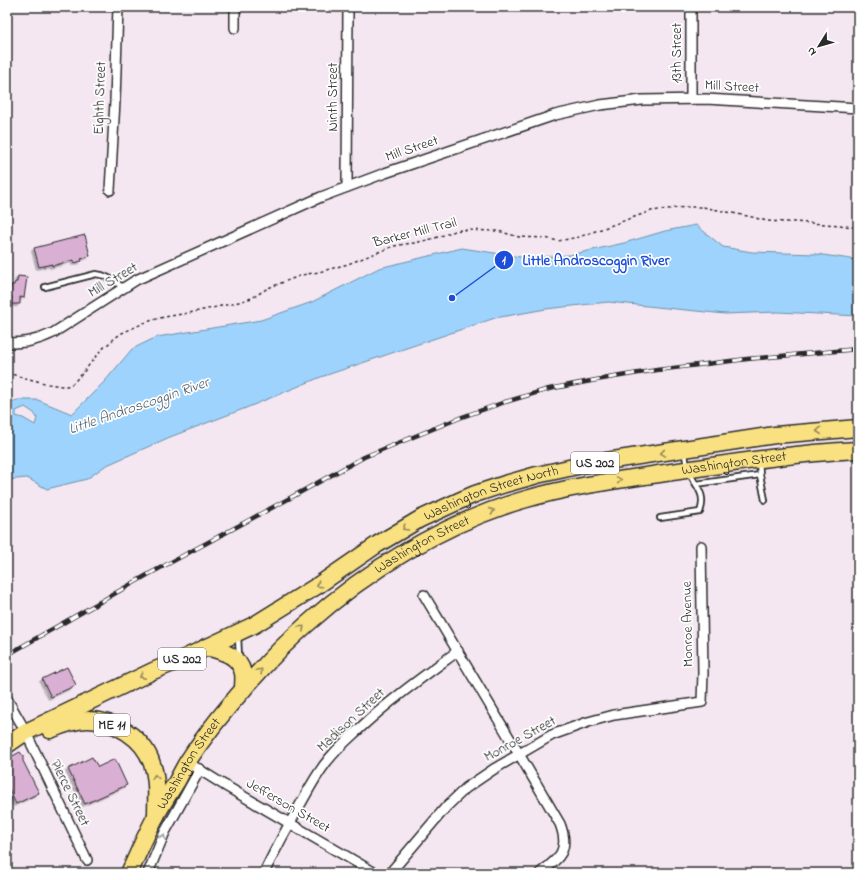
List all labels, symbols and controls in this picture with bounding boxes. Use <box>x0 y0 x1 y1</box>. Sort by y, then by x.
street label: 13th Street <box>667 23 688 83</box>
north arrow <box>799 26 839 66</box>
text: N <box>803 44 820 59</box>
street label: Eighth Street <box>88 61 113 135</box>
street label: Ninth Street <box>323 62 344 132</box>
street label: Mill Street <box>704 75 760 99</box>
street label: Mill Street <box>383 130 441 168</box>
street label: Barker Mill Trail <box>370 212 459 254</box>
callout: Little Androscoggin River <box>494 246 677 273</box>
text: Little Androscoggin River <box>523 250 670 274</box>
text: 1 <box>502 252 506 270</box>
street label: Mill Street <box>84 257 142 303</box>
water label: Little Androscoggin River <box>66 371 215 441</box>
one-way arrow <box>816 427 822 436</box>
street label: Washington Street <box>680 446 788 481</box>
one-way arrow <box>660 448 666 456</box>
road number: US 202 <box>571 452 619 474</box>
street label: Washington Street North <box>420 460 560 526</box>
one-way arrow <box>615 476 622 485</box>
one-way arrow <box>489 507 496 515</box>
street label: Washington Street <box>370 510 473 579</box>
one-way arrow <box>402 523 409 531</box>
one-way arrow <box>316 580 323 588</box>
street label: Monroe Avenue <box>677 580 699 667</box>
one-way arrow <box>297 626 305 633</box>
road number: US 202 <box>158 648 206 670</box>
one-way arrow <box>255 668 263 676</box>
one-way arrow <box>139 671 146 679</box>
street label: Madison Street <box>312 683 390 757</box>
street label: Monroe Street <box>480 710 560 767</box>
street label: Washington Street <box>151 713 226 813</box>
road number: ME 11 <box>94 714 130 736</box>
street label: Pierce Street <box>45 756 95 830</box>
street label: Jefferson Street <box>242 773 334 839</box>
one-way arrow <box>151 774 160 780</box>
one-way arrow <box>158 834 166 842</box>

